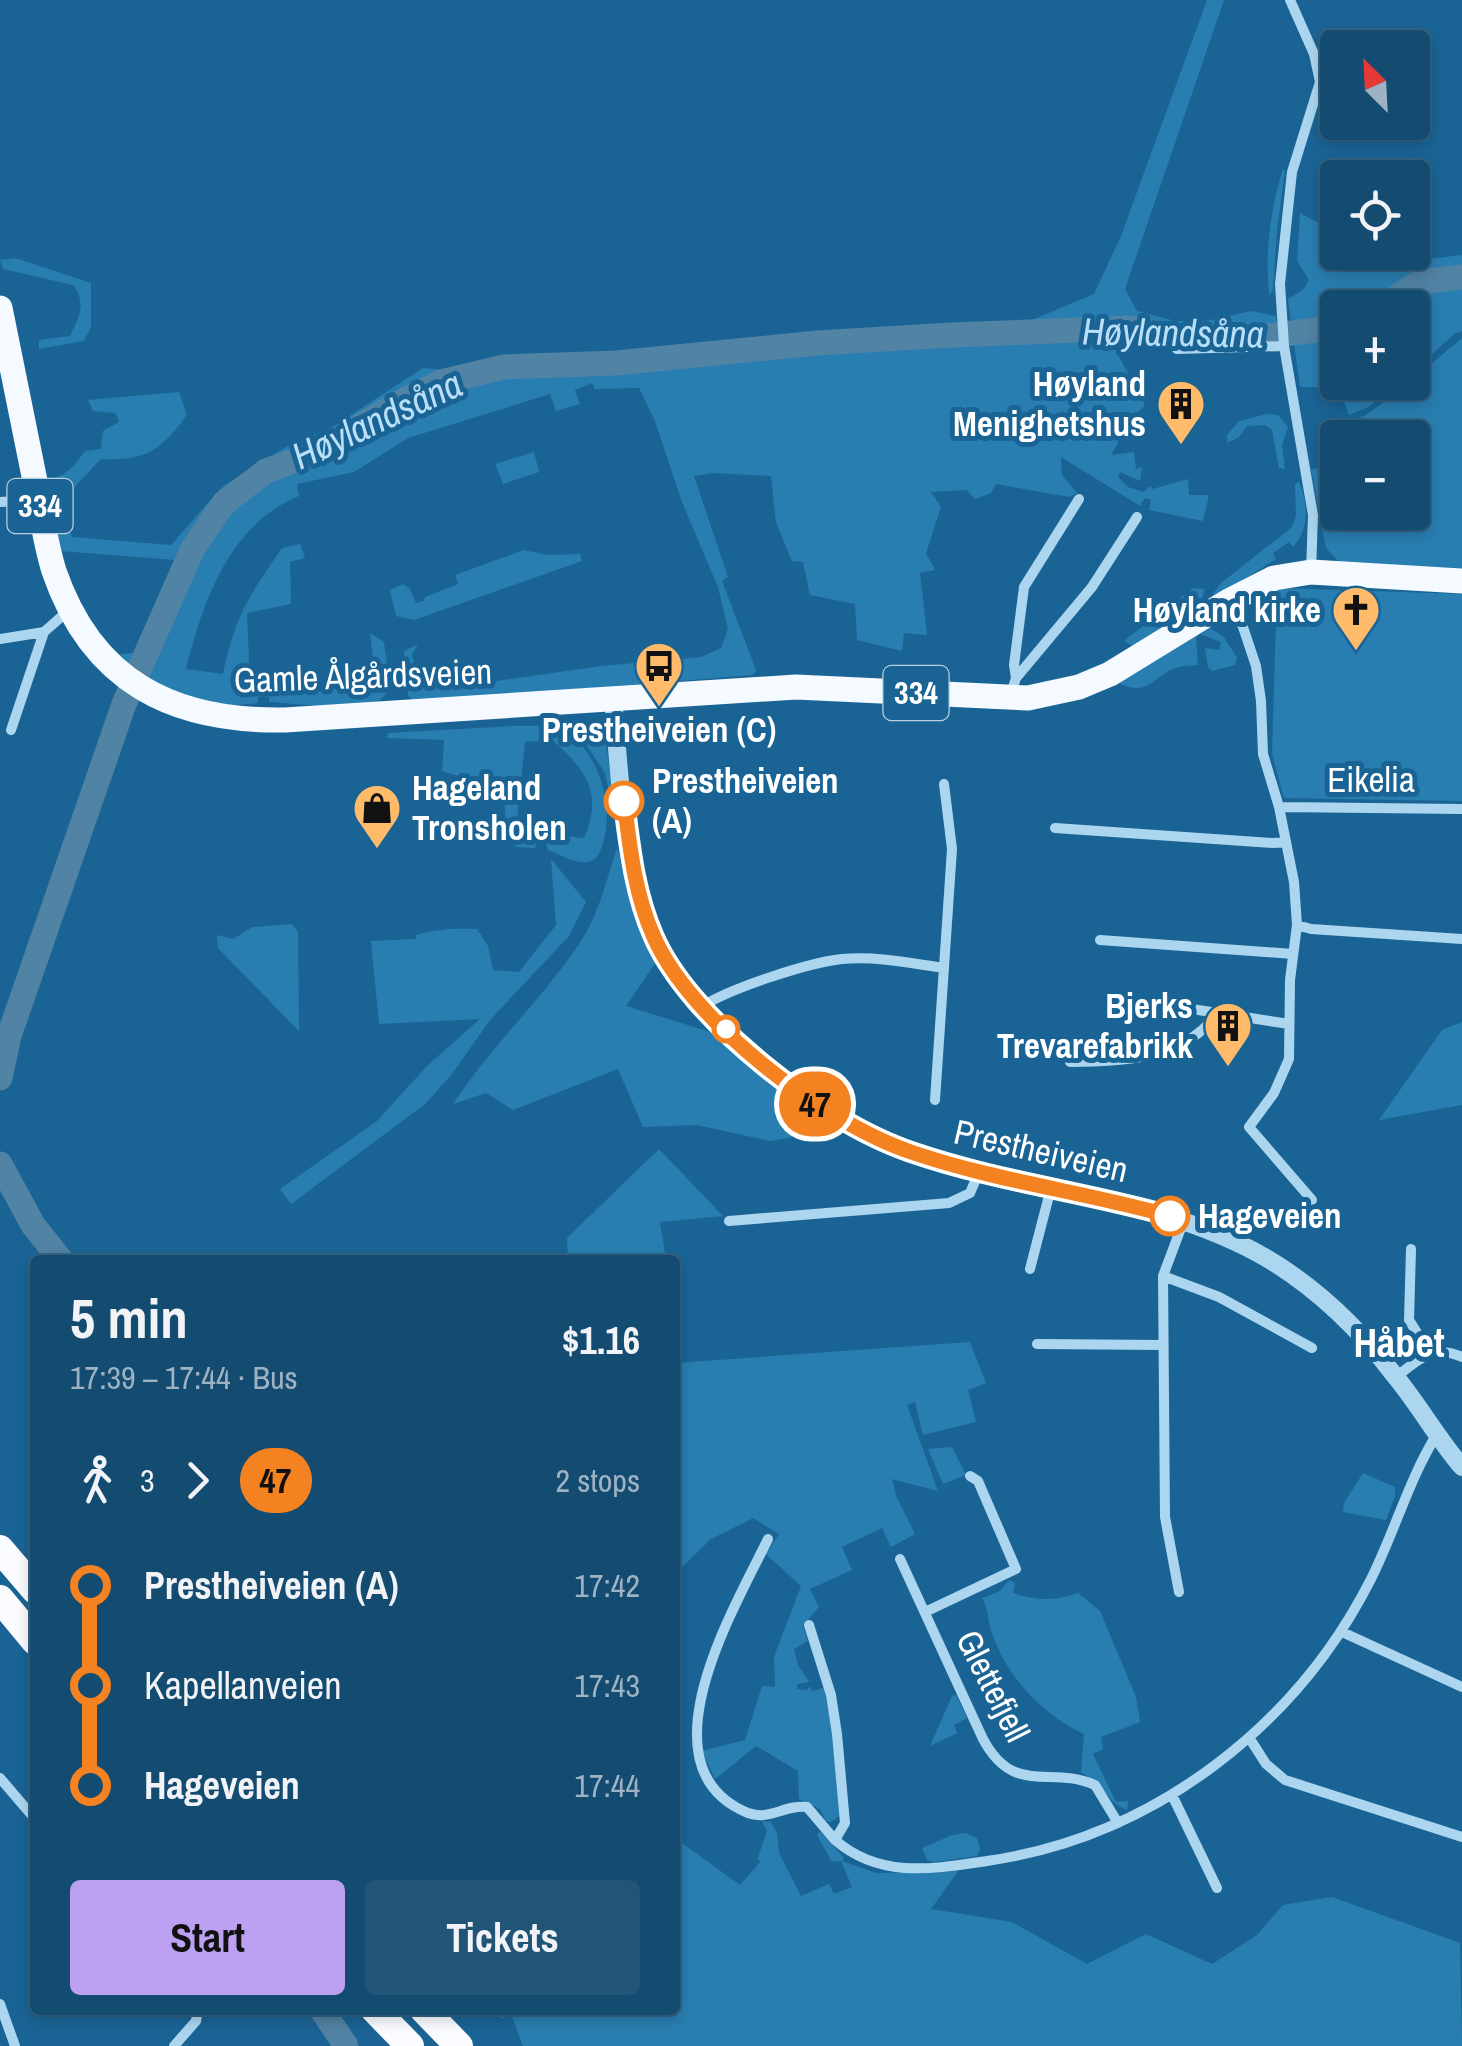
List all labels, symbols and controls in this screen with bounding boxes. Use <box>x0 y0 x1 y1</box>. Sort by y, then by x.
north arrow <box>1320 30 1430 140</box>
map controls <box>1320 30 1430 530</box>
button: locate <box>1320 160 1430 270</box>
button: + <box>1320 290 1430 400</box>
water label: Høylandsåna <box>1082 305 1264 360</box>
water label: Høylandsåna <box>284 358 470 481</box>
place label: Høyland Menighetshus <box>953 360 1146 447</box>
building icon: Høyland Menighetshus <box>1155 378 1207 446</box>
button: − <box>1320 420 1430 530</box>
road number: 334 <box>8 479 72 533</box>
church icon: Høyland kirke <box>1330 584 1382 652</box>
place label: Høyland kirke <box>1133 586 1321 633</box>
bus stop icon: Prestheiveien (C) <box>633 640 685 708</box>
street label: Gamle Ålgårdsveien <box>233 648 493 703</box>
road number: 334 <box>884 666 948 720</box>
place label: Prestheiveien (C) <box>542 706 776 753</box>
street label: Eikelia <box>1327 756 1415 803</box>
place label: Prestheiveien (A) <box>652 757 839 844</box>
place label: Hageland Tronsholen <box>412 764 567 851</box>
shop icon: Hageland Tronsholen <box>351 782 403 850</box>
marker: Prestheiveien (A) <box>605 782 643 820</box>
place label: Bjerks Trevarefabrikk <box>997 982 1193 1069</box>
building icon: Bjerks Trevarefabrikk <box>1202 1000 1254 1068</box>
unlabelled marker <box>713 1016 739 1042</box>
line badge: 47 <box>770 1072 860 1136</box>
text: 47 <box>799 1081 831 1128</box>
street label: Prestheiveien <box>950 1108 1133 1193</box>
place label: Hageveien <box>1198 1192 1342 1239</box>
marker: Hageveien <box>1151 1197 1189 1235</box>
text: 5 min <box>70 1281 188 1355</box>
text: $1.16 <box>562 1315 640 1366</box>
district label: Håbet <box>1353 1316 1445 1369</box>
text: 17:39 – 17:44 · Bus <box>70 1356 298 1399</box>
icon: walk <box>70 1453 125 1508</box>
icon: forward <box>170 1453 225 1508</box>
text: 47 <box>260 1457 292 1504</box>
text: 3 <box>140 1459 155 1502</box>
text: 2 stops <box>555 1459 640 1502</box>
text: Prestheiveien (A) <box>144 1560 399 1611</box>
text: 17:42 <box>574 1564 640 1607</box>
street label: Glettefjell <box>945 1622 1042 1750</box>
text: Kapellanveien <box>144 1660 342 1711</box>
text: 17:43 <box>574 1664 640 1707</box>
text: Hageveien <box>144 1760 300 1811</box>
text: 17:44 <box>574 1764 640 1807</box>
button: Start <box>70 1880 345 1995</box>
button: Tickets <box>365 1880 640 1995</box>

